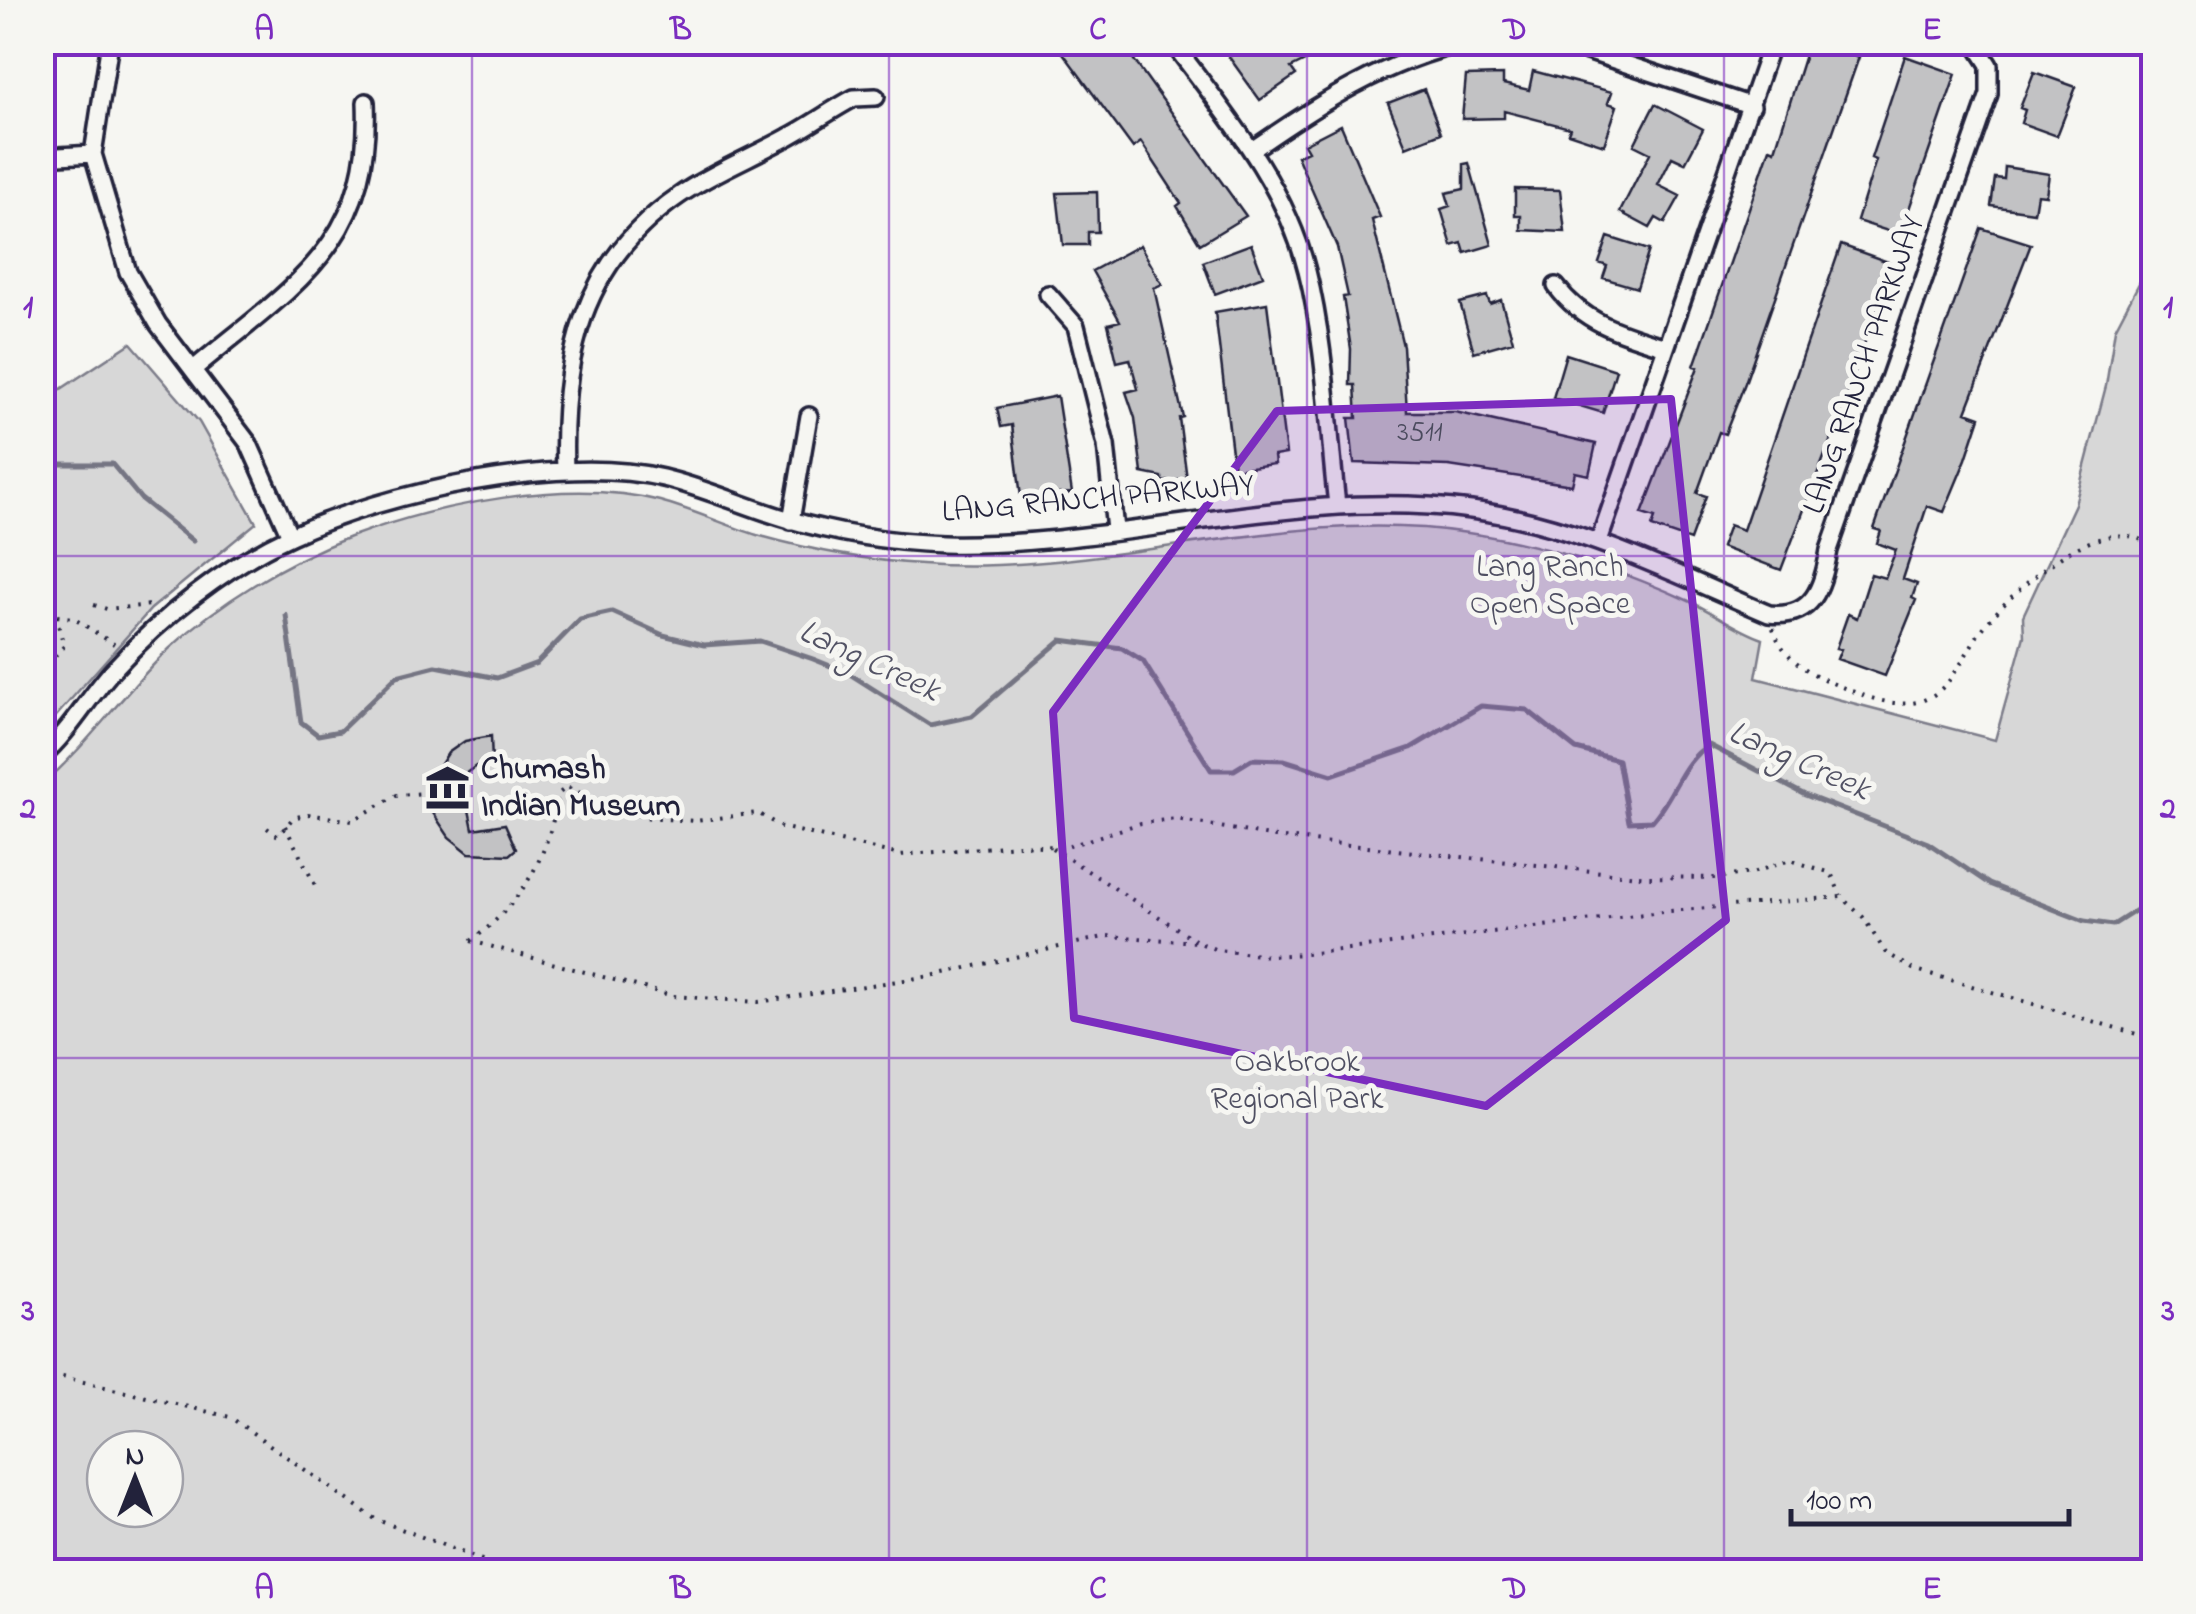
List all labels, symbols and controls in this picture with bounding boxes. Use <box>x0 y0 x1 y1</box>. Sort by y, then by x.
text: A <box>254 8 274 55</box>
text: B <box>668 8 692 55</box>
text: C <box>1089 8 1107 55</box>
text: D <box>1501 8 1527 55</box>
text: E <box>1922 8 1942 55</box>
street label: LANG RANCH PARKWAY <box>1792 209 1938 521</box>
text: 1 <box>23 286 33 333</box>
text: 1 <box>2163 286 2173 333</box>
house number: 3511 <box>1397 413 1443 454</box>
street label: LANG RANCH PARKWAY <box>940 463 1256 537</box>
park label: Lang Ranch Open Space <box>1470 545 1631 629</box>
water label: Lang Creek <box>790 607 949 718</box>
water label: Lang Creek <box>1720 708 1880 817</box>
place label: Chumash Indian Museum <box>481 747 681 831</box>
museum icon: Chumash Indian Museum <box>424 764 472 812</box>
text: 2 <box>19 787 36 834</box>
text: 2 <box>2159 787 2176 834</box>
park label: Oakbrook Regional Park <box>1210 1040 1385 1124</box>
text: 3 <box>20 1289 35 1336</box>
text: 3 <box>2160 1289 2175 1336</box>
north arrow <box>85 1429 185 1529</box>
text: N <box>126 1437 144 1478</box>
scale bar <box>1791 1464 2068 1526</box>
text: 100 m <box>1806 1480 1872 1524</box>
text: A <box>254 1567 274 1614</box>
text: B <box>668 1567 692 1614</box>
text: C <box>1089 1567 1107 1614</box>
text: D <box>1501 1567 1527 1614</box>
text: E <box>1922 1567 1942 1614</box>

